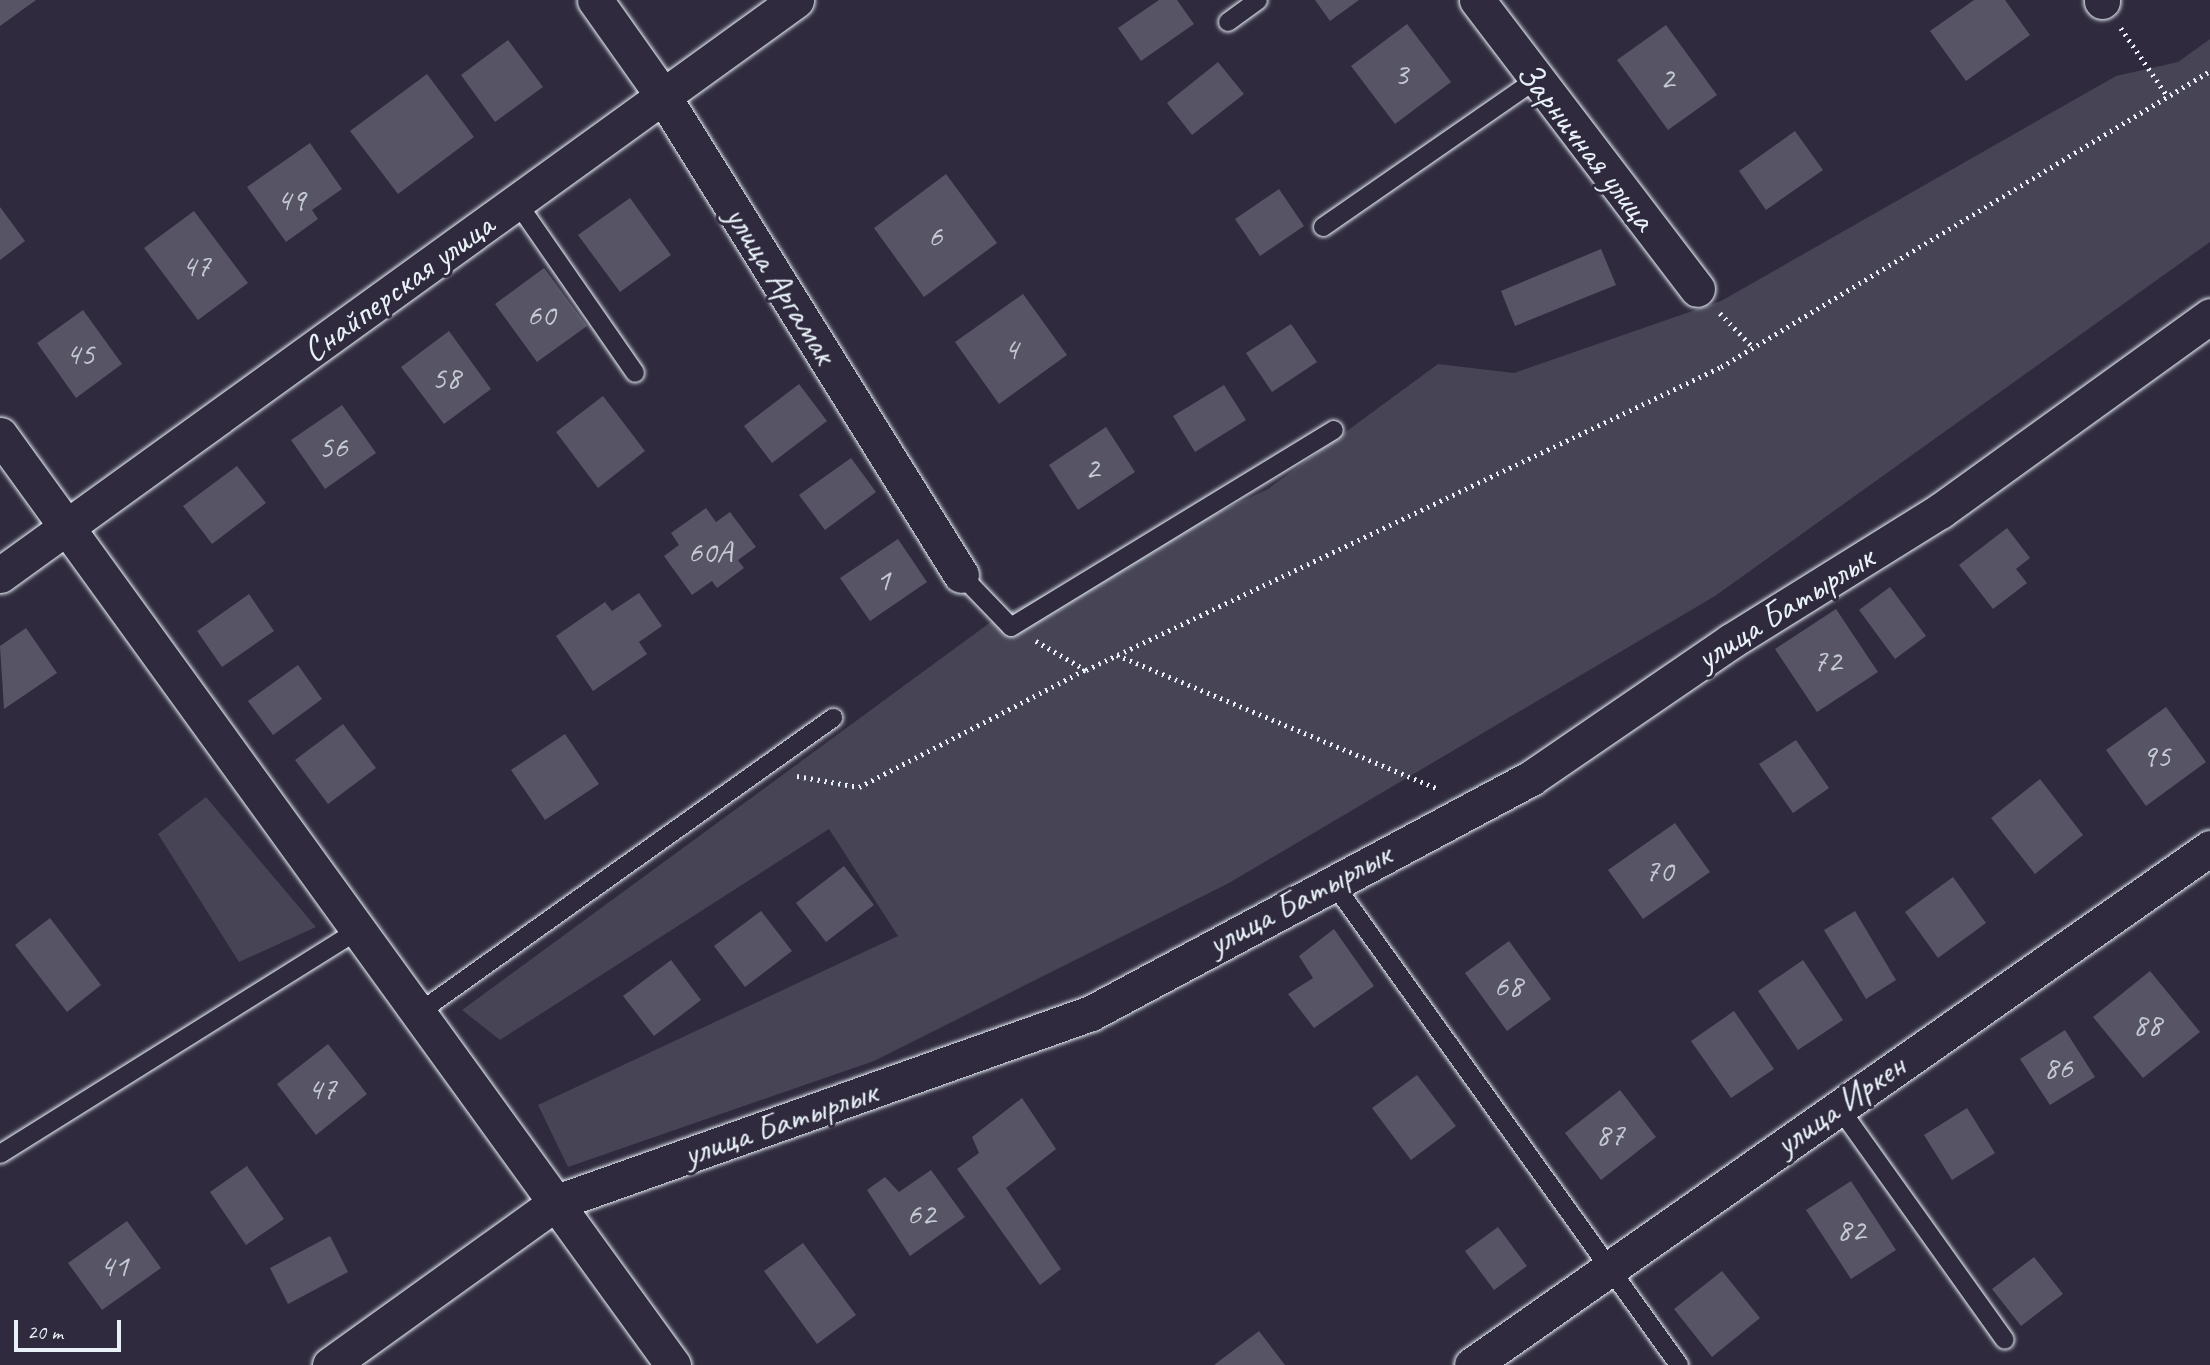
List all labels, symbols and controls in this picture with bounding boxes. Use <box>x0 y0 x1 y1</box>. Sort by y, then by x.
street label: Зарничная улица <box>1506 52 1666 240</box>
house number: 3 <box>1394 55 1408 93</box>
house number: 2 <box>1660 59 1674 97</box>
house number: 49 <box>277 181 305 219</box>
street label: улица Аргамак <box>716 199 846 371</box>
street label: Снайперская улица <box>294 204 502 372</box>
house number: 6 <box>928 217 942 255</box>
house number: 47 <box>182 247 210 285</box>
house number: 60 <box>527 296 555 334</box>
house number: 4 <box>1004 330 1018 368</box>
house number: 45 <box>66 335 94 373</box>
house number: 58 <box>432 359 460 397</box>
house number: 56 <box>319 428 347 466</box>
house number: 2 <box>1085 449 1099 487</box>
house number: 60А <box>688 533 732 571</box>
street label: улица Батырлык <box>1689 537 1881 679</box>
house number: 1 <box>876 561 890 599</box>
house number: 72 <box>1813 642 1841 680</box>
house number: 95 <box>2142 737 2170 775</box>
street label: улица Батырлык <box>1201 834 1397 964</box>
house number: 70 <box>1645 852 1673 890</box>
house number: 68 <box>1494 967 1522 1005</box>
house number: 88 <box>2133 1006 2161 1044</box>
street label: улица Иркен <box>1767 1045 1913 1165</box>
house number: 86 <box>2044 1049 2072 1087</box>
house number: 47 <box>308 1070 336 1108</box>
street label: улица Батырлык <box>679 1071 881 1175</box>
house number: 87 <box>1596 1116 1624 1154</box>
house number: 62 <box>907 1195 935 1233</box>
house number: 82 <box>1837 1211 1865 1249</box>
house number: 41 <box>100 1247 128 1285</box>
scale bar <box>18 1306 124 1350</box>
text: 20 m <box>27 1319 63 1345</box>

